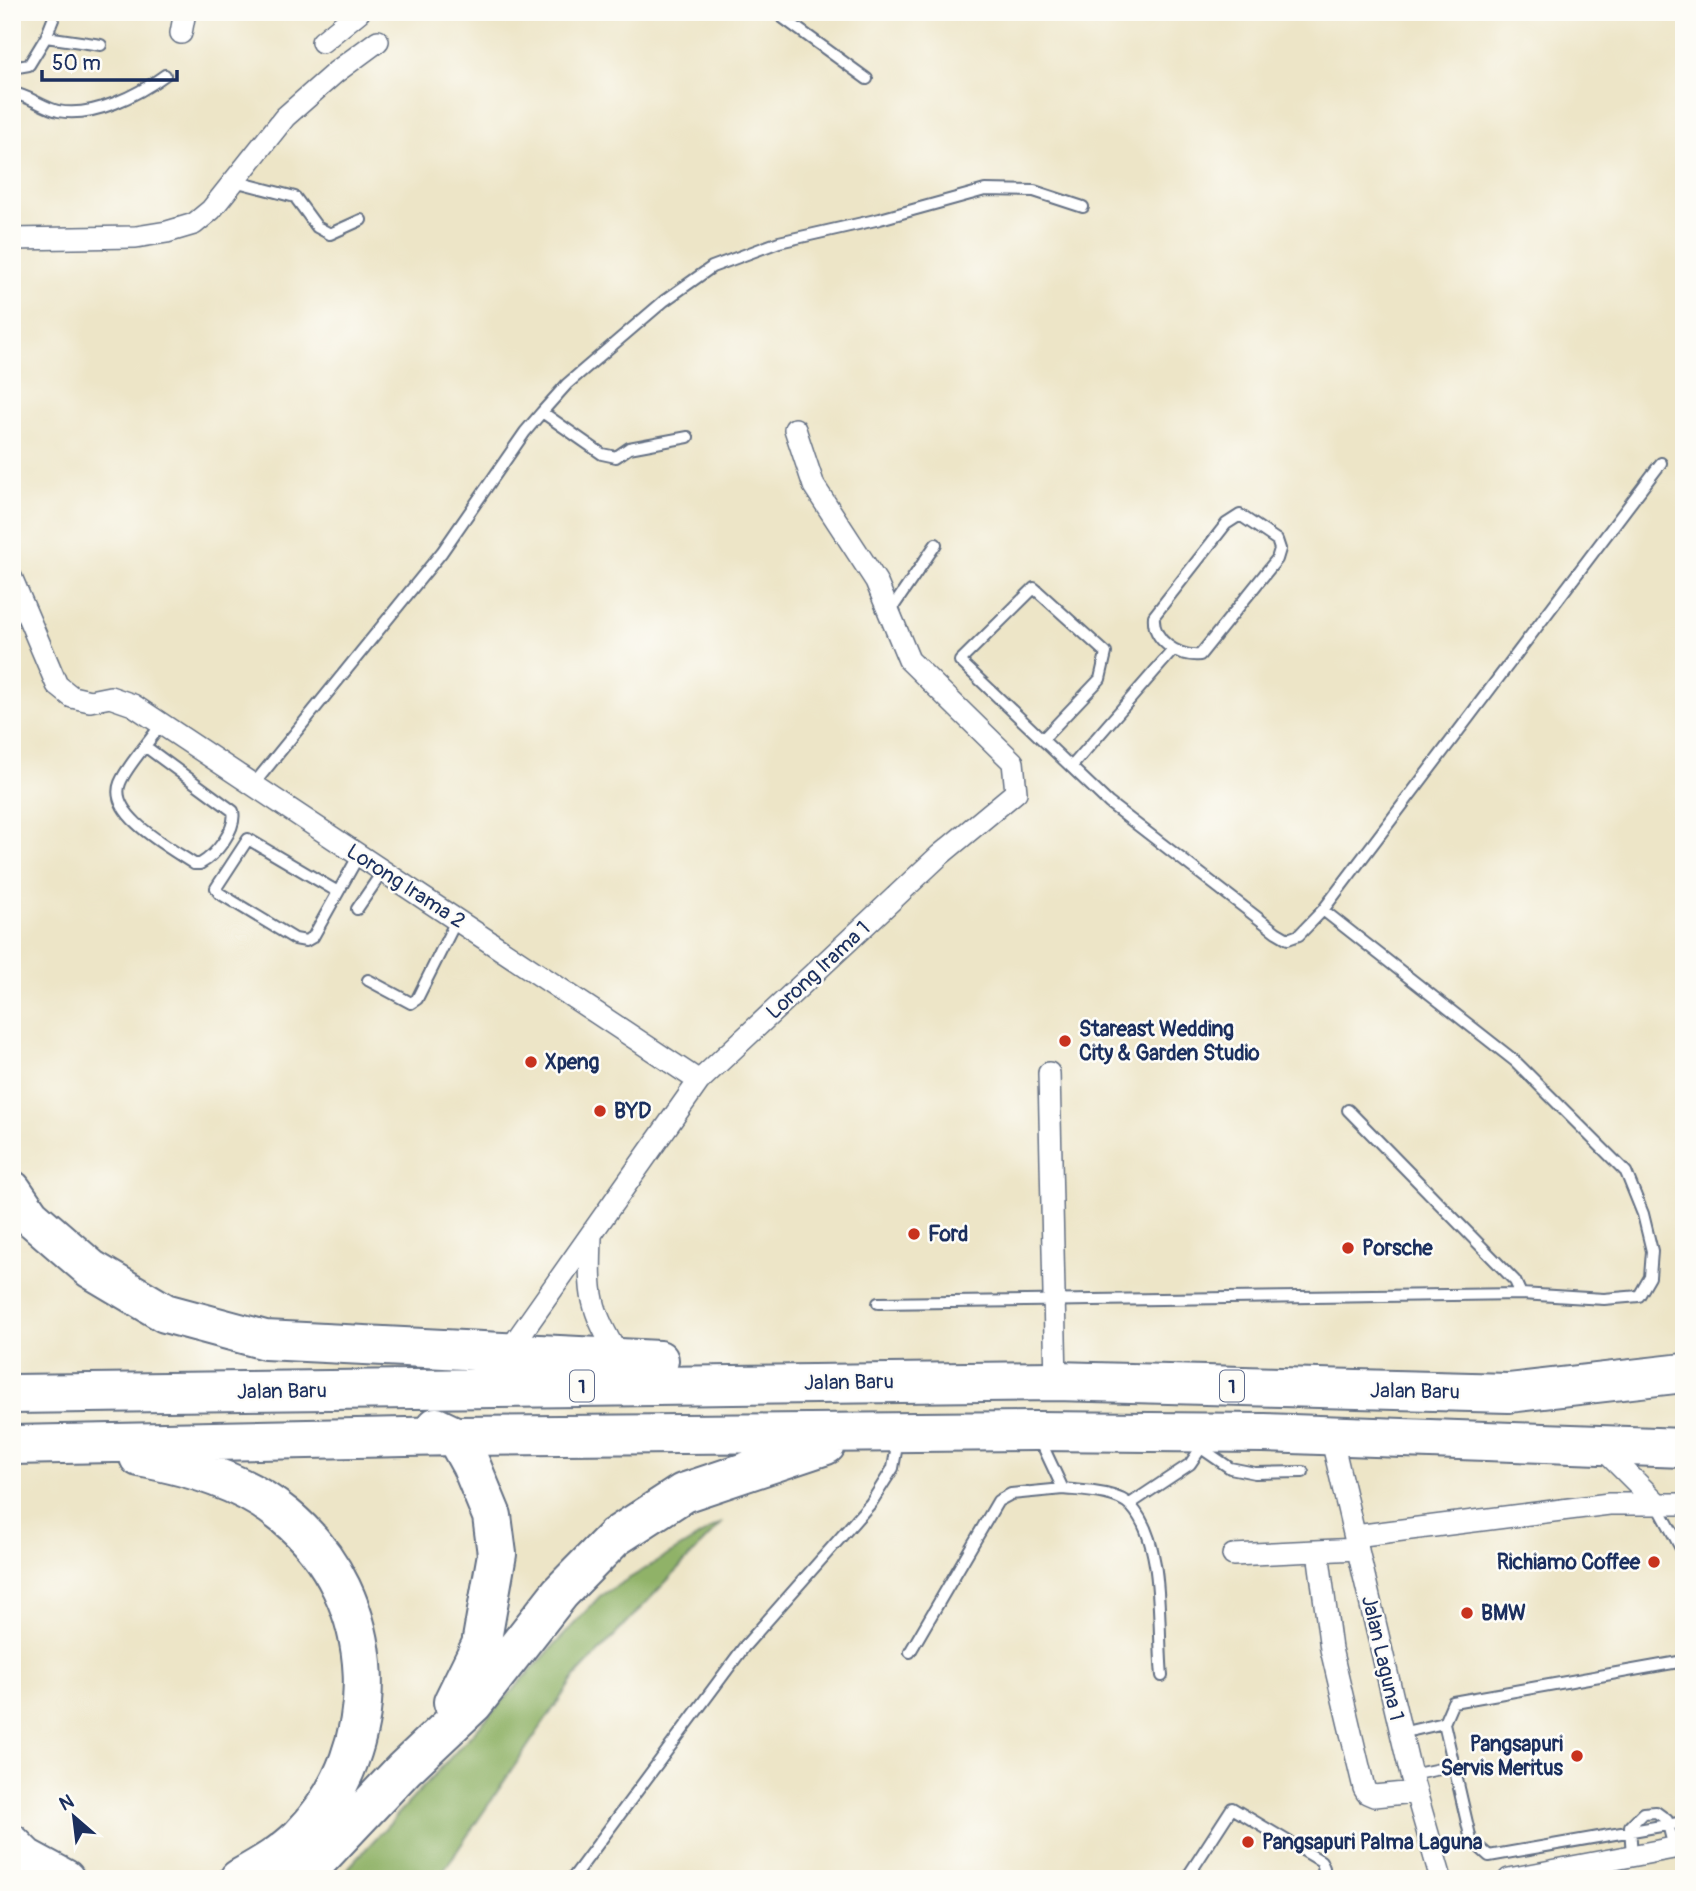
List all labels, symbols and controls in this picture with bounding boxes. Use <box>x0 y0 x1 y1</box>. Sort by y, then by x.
scale bar <box>42 38 177 82</box>
text: 50 m <box>52 50 101 77</box>
street label: Lorong Irama 2 <box>341 838 470 935</box>
street label: Lorong Irama 1 <box>761 915 876 1025</box>
place label: Stareast Wedding City & Garden Studio <box>1079 1016 1260 1067</box>
marker: Stareast Wedding City & Garden Studio <box>1057 1033 1073 1049</box>
place label: Xpeng <box>545 1049 600 1076</box>
marker: Xpeng <box>523 1054 539 1070</box>
place label: BYD <box>614 1098 651 1125</box>
marker: BYD <box>592 1103 608 1119</box>
place label: Ford <box>928 1221 968 1248</box>
marker: Ford <box>906 1226 922 1242</box>
place label: Porsche <box>1362 1235 1433 1262</box>
marker: Porsche <box>1340 1240 1356 1256</box>
street label: Jalan Baru <box>804 1368 894 1397</box>
road number: 1 <box>570 1370 594 1402</box>
road number: 1 <box>1220 1370 1244 1402</box>
street label: Jalan Baru <box>237 1377 327 1406</box>
street label: Jalan Baru <box>1370 1377 1460 1406</box>
place label: Richiamo Coffee <box>1497 1549 1641 1576</box>
marker: Richiamo Coffee <box>1646 1554 1662 1570</box>
street label: Jalan Laguna 1 <box>1355 1593 1410 1723</box>
place label: BMW <box>1481 1600 1526 1627</box>
marker: BMW <box>1459 1605 1475 1621</box>
place label: Pangsapuri Servis Meritus <box>1441 1731 1564 1782</box>
marker: Pangsapuri Servis Meritus <box>1569 1748 1585 1764</box>
north arrow <box>38 1783 108 1853</box>
text: N <box>55 1789 78 1816</box>
place label: Pangsapuri Palma Laguna <box>1262 1829 1483 1856</box>
marker: Pangsapuri Palma Laguna <box>1240 1834 1256 1850</box>

